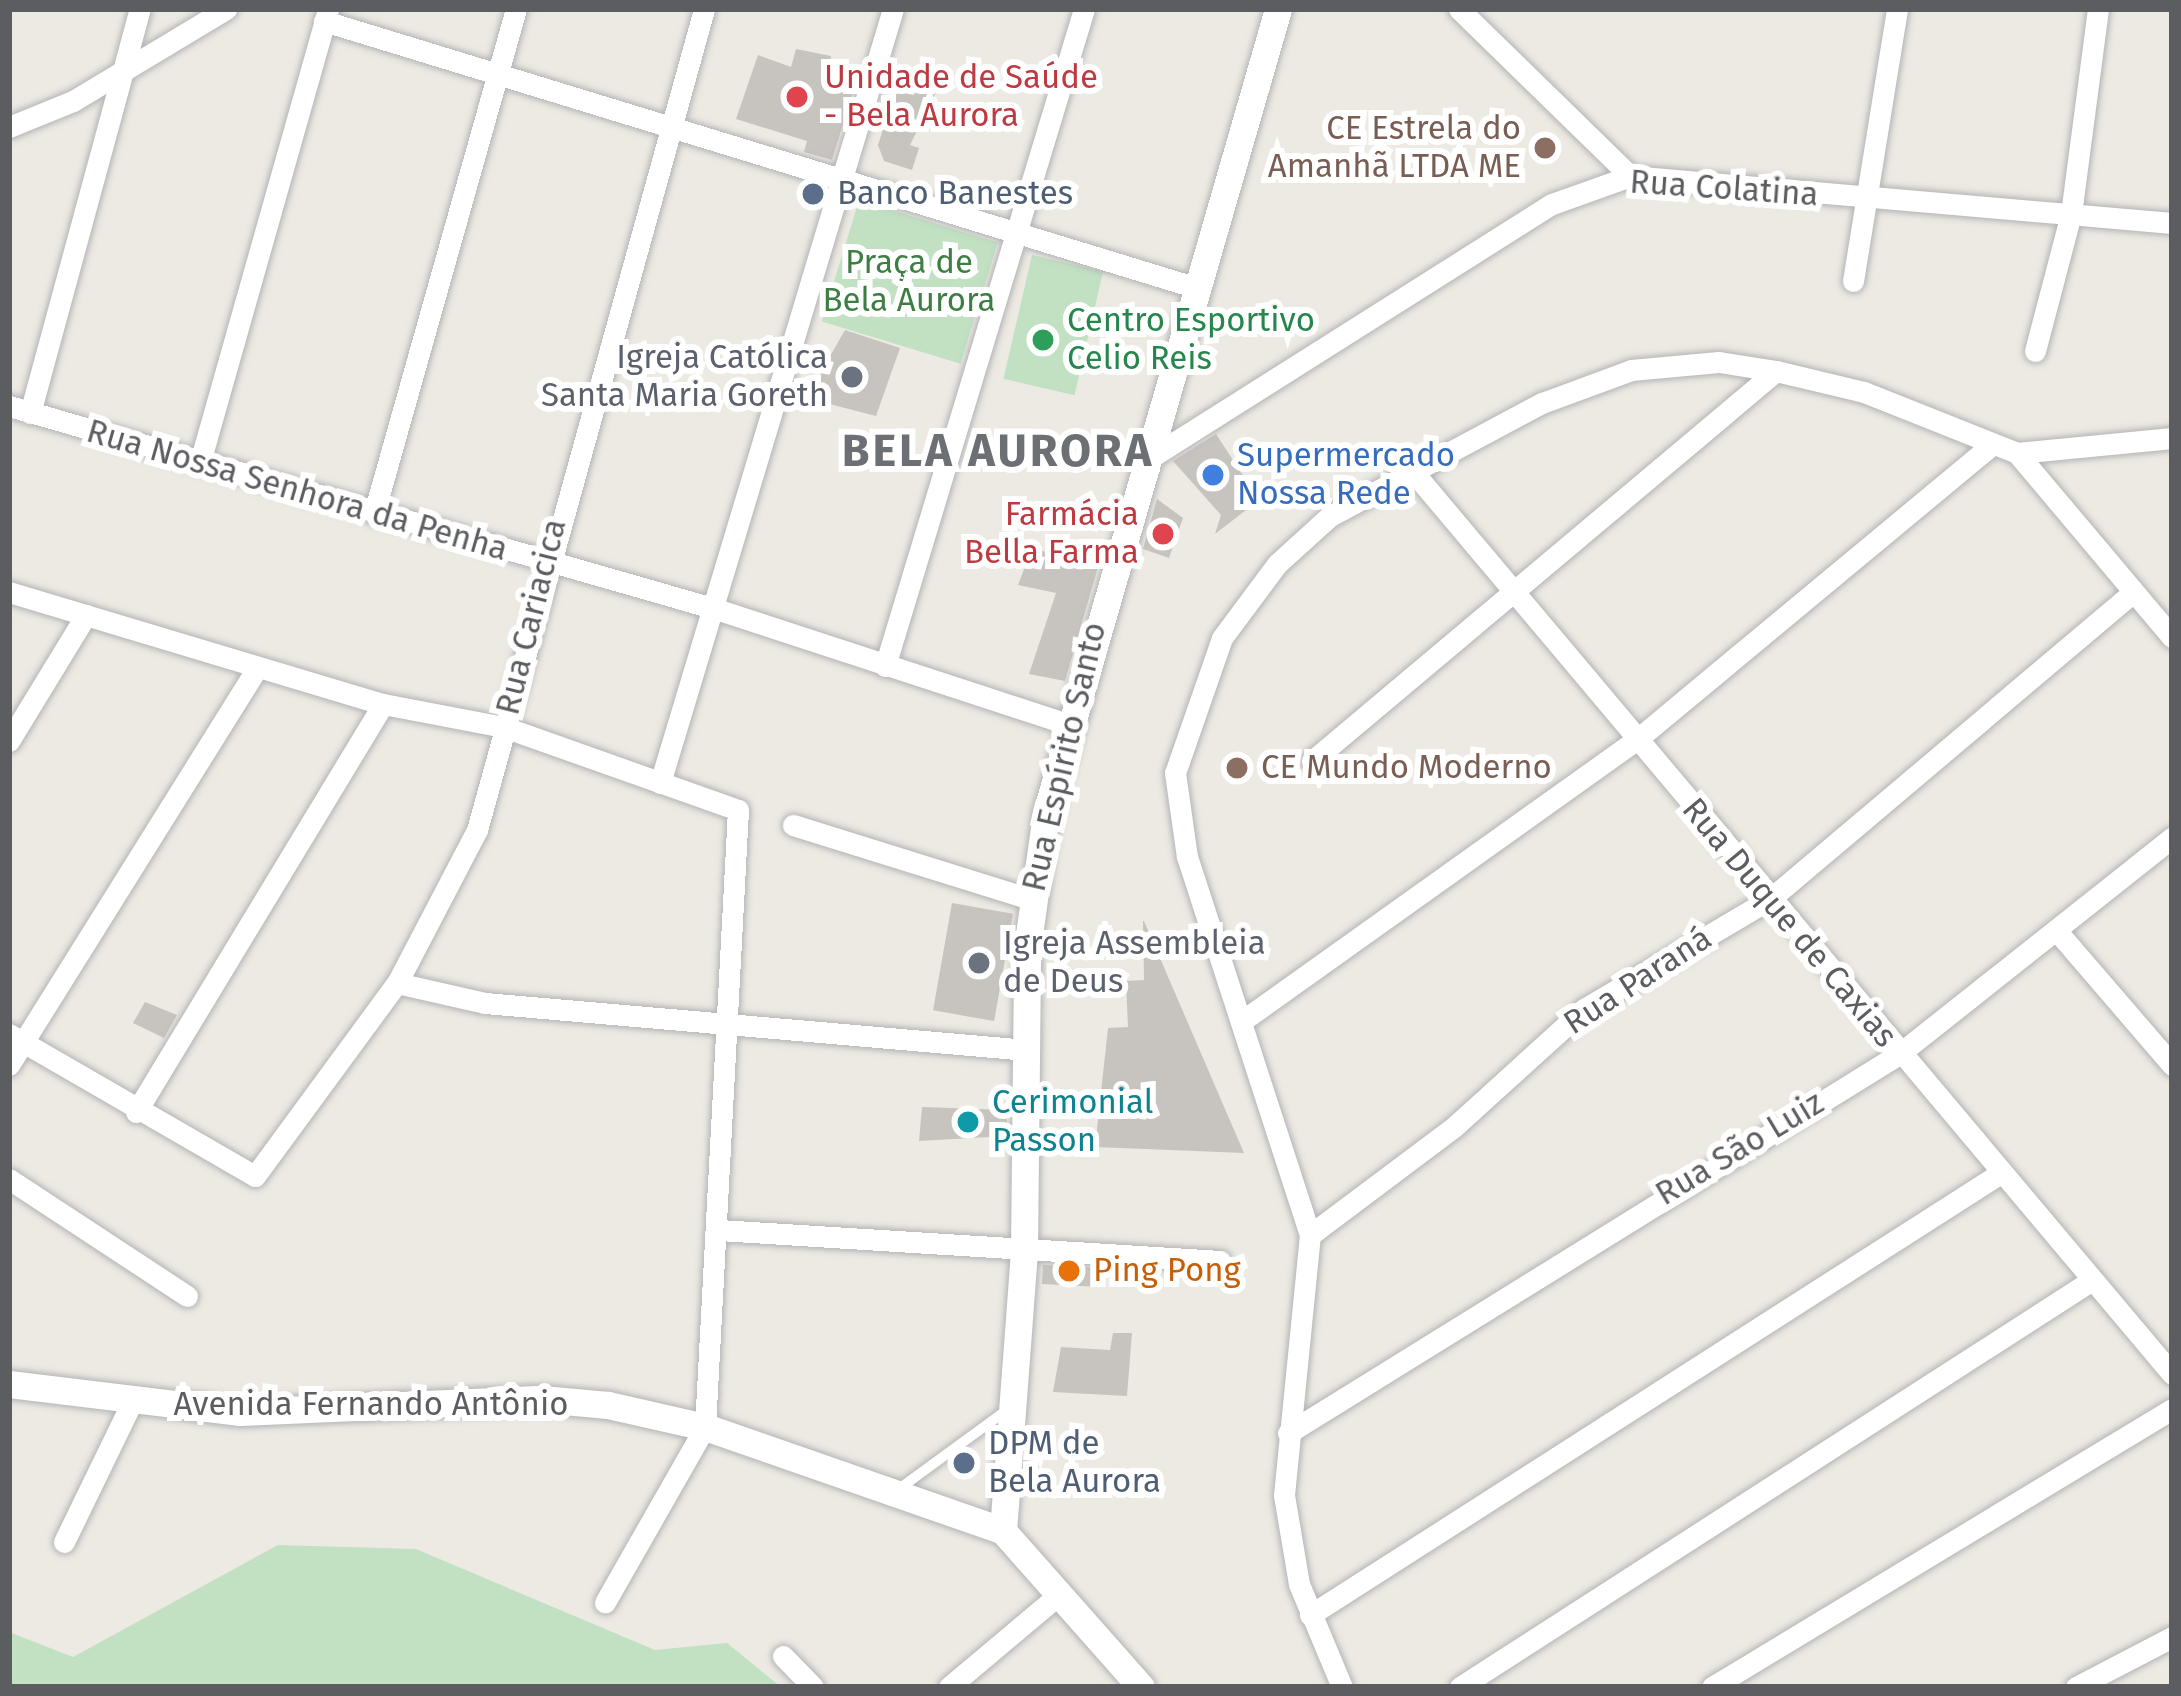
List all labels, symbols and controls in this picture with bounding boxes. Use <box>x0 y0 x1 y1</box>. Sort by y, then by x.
place label: Unidade de Saúde - Bela Aurora <box>824 58 1098 136</box>
marker: Unidade de Saúde - Bela Aurora <box>781 81 813 113</box>
place label: CE Estrela do Amanhã LTDA ME <box>1268 109 1521 187</box>
marker: CE Estrela do Amanhã LTDA ME <box>1532 135 1558 161</box>
street label: Rua Colatina <box>1628 163 1820 215</box>
place label: Banco Banestes <box>837 174 1073 214</box>
marker: Banco Banestes <box>800 181 826 207</box>
park label: Praça de Bela Aurora <box>823 243 995 321</box>
place label: Centro Esportivo Celio Reis <box>1067 301 1315 379</box>
marker: Centro Esportivo Celio Reis <box>1030 327 1056 353</box>
place label: Igreja Católica Santa Maria Goreth <box>541 338 828 416</box>
marker: Igreja Católica Santa Maria Goreth <box>839 364 865 390</box>
street label: Rua Nossa Senhora da Penha <box>82 412 512 570</box>
district label: BELA AURORA <box>842 425 1154 479</box>
place label: Supermercado Nossa Rede <box>1237 436 1455 514</box>
marker: Supermercado Nossa Rede <box>1200 462 1226 488</box>
place label: Farmácia Bella Farma <box>964 495 1139 573</box>
street label: Rua Cariacica <box>489 515 575 719</box>
marker: Farmácia Bella Farma <box>1150 521 1176 547</box>
street label: Rua Espírito Santo <box>1015 619 1115 895</box>
place label: CE Mundo Moderno <box>1261 748 1552 788</box>
marker: CE Mundo Moderno <box>1224 755 1250 781</box>
street label: Rua Duque de Caxias <box>1673 790 1905 1056</box>
street label: Rua Paraná <box>1557 919 1719 1043</box>
place label: Igreja Assembleia de Deus <box>1003 924 1266 1002</box>
marker: Igreja Assembleia de Deus <box>966 950 992 976</box>
place label: Cerimonial Passon <box>992 1083 1153 1161</box>
street label: Rua São Luiz <box>1649 1083 1831 1215</box>
marker: Cerimonial Passon <box>955 1109 981 1135</box>
place label: Ping Pong <box>1093 1251 1241 1291</box>
marker: Ping Pong <box>1056 1258 1082 1284</box>
street label: Avenida Fernando Antônio <box>173 1385 569 1425</box>
place label: DPM de Bela Aurora <box>988 1424 1161 1502</box>
marker: DPM de Bela Aurora <box>951 1450 977 1476</box>

